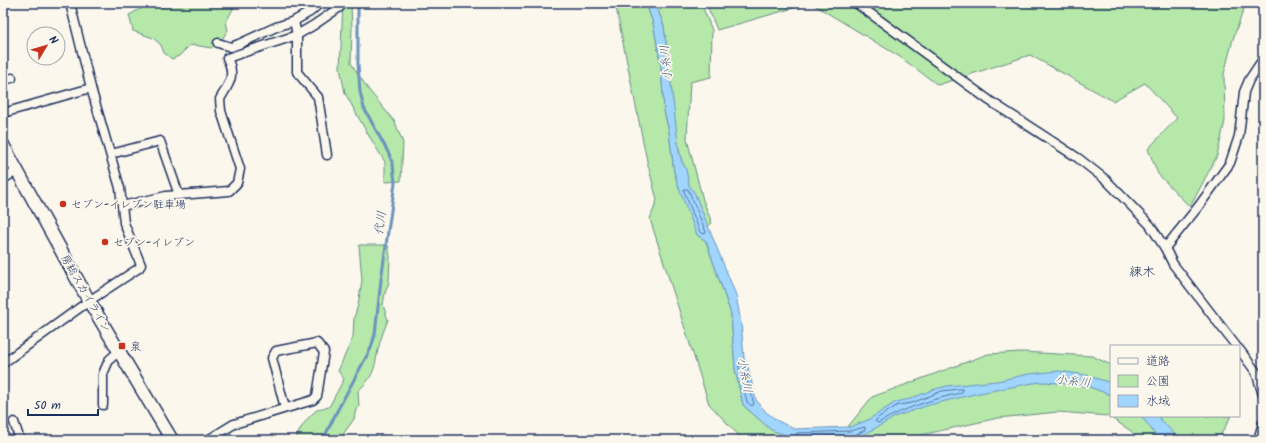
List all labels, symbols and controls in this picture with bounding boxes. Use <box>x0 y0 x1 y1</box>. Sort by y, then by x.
north arrow <box>26 26 66 66</box>
text: N <box>44 32 62 49</box>
water label: 小糸川 <box>655 44 678 82</box>
place label: セブン-イレブン駐車場 <box>71 196 186 214</box>
marker: セブン-イレブン駐車場 <box>58 199 68 209</box>
water label: 代川 <box>369 210 392 236</box>
place label: セブン-イレブン <box>113 234 195 252</box>
marker: セブン-イレブン <box>100 237 110 247</box>
street label: 房総スカイライン <box>55 251 115 336</box>
district label: 練木 <box>1129 262 1155 283</box>
place label: 泉 <box>130 338 141 356</box>
marker: 泉 <box>117 341 127 351</box>
legend <box>1110 345 1240 417</box>
text: 道路 <box>1146 352 1170 371</box>
water label: 小糸川 <box>732 356 757 395</box>
water label: 小糸川 <box>1054 370 1092 393</box>
text: 公園 <box>1146 372 1170 391</box>
scale bar <box>28 391 98 417</box>
text: 水域 <box>1146 392 1170 411</box>
text: 50 m <box>34 396 61 415</box>

